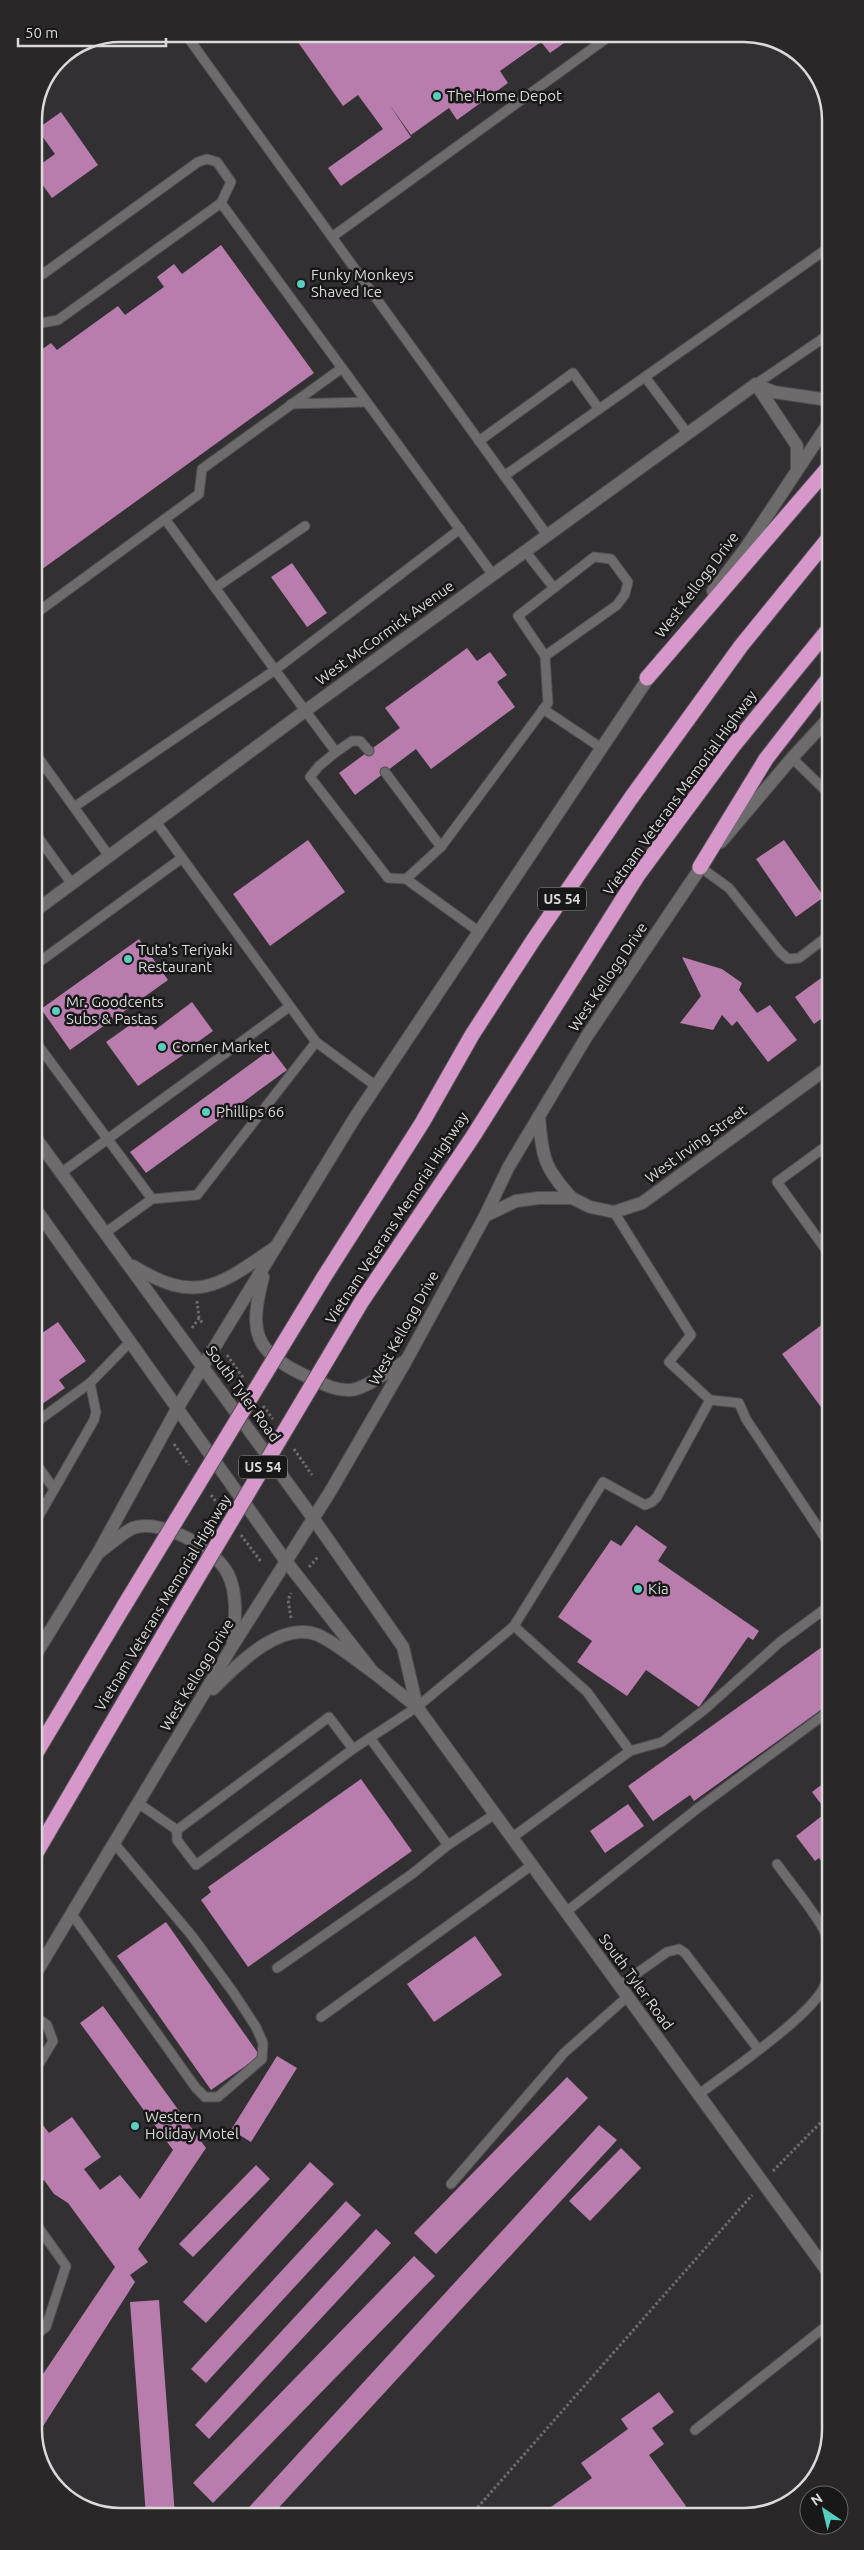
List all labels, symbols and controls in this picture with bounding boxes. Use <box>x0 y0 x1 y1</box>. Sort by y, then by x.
scale bar <box>18 15 165 47</box>
text: 50 m <box>25 24 58 41</box>
place label: The Home Depot <box>447 87 562 104</box>
marker: The Home Depot <box>431 90 443 102</box>
place label: Funky Monkeys Shaved Ice <box>311 266 414 300</box>
marker: Funky Monkeys Shaved Ice <box>295 278 307 290</box>
street label: West Kellogg Drive <box>651 529 742 641</box>
street label: West McCormick Avenue <box>312 577 457 688</box>
street label: Vietnam Veterans Memorial Highway <box>600 687 760 898</box>
road number: US 54 <box>538 888 586 911</box>
street label: West Kellogg Drive <box>565 919 650 1034</box>
place label: Tuta's Teriyaki Restaurant <box>138 941 233 975</box>
marker: Tuta's Teriyaki Restaurant <box>122 953 134 965</box>
place label: Mr. Goodcents Subs & Pastas <box>66 993 164 1027</box>
marker: Mr. Goodcents Subs & Pastas <box>50 1005 62 1017</box>
place label: Corner Market <box>172 1038 270 1055</box>
marker: Corner Market <box>156 1041 168 1053</box>
street label: West Irving Street <box>642 1101 750 1186</box>
place label: Phillips 66 <box>216 1103 284 1120</box>
marker: Phillips 66 <box>200 1106 212 1118</box>
street label: Vietnam Veterans Memorial Highway <box>322 1109 472 1327</box>
street label: West Kellogg Drive <box>365 1268 442 1388</box>
street label: South Tyler Road <box>203 1342 284 1445</box>
road number: US 54 <box>239 1455 287 1478</box>
street label: Vietnam Veterans Memorial Highway <box>91 1492 234 1714</box>
place label: Kia <box>648 1580 669 1597</box>
marker: Kia <box>632 1583 644 1595</box>
street label: West Kellogg Drive <box>156 1616 237 1734</box>
street label: South Tyler Road <box>596 1930 677 2033</box>
place label: Western Holiday Motel <box>145 2108 239 2142</box>
marker: Western Holiday Motel <box>129 2120 141 2132</box>
north arrow <box>799 2485 849 2535</box>
text: N <box>808 2490 825 2509</box>

